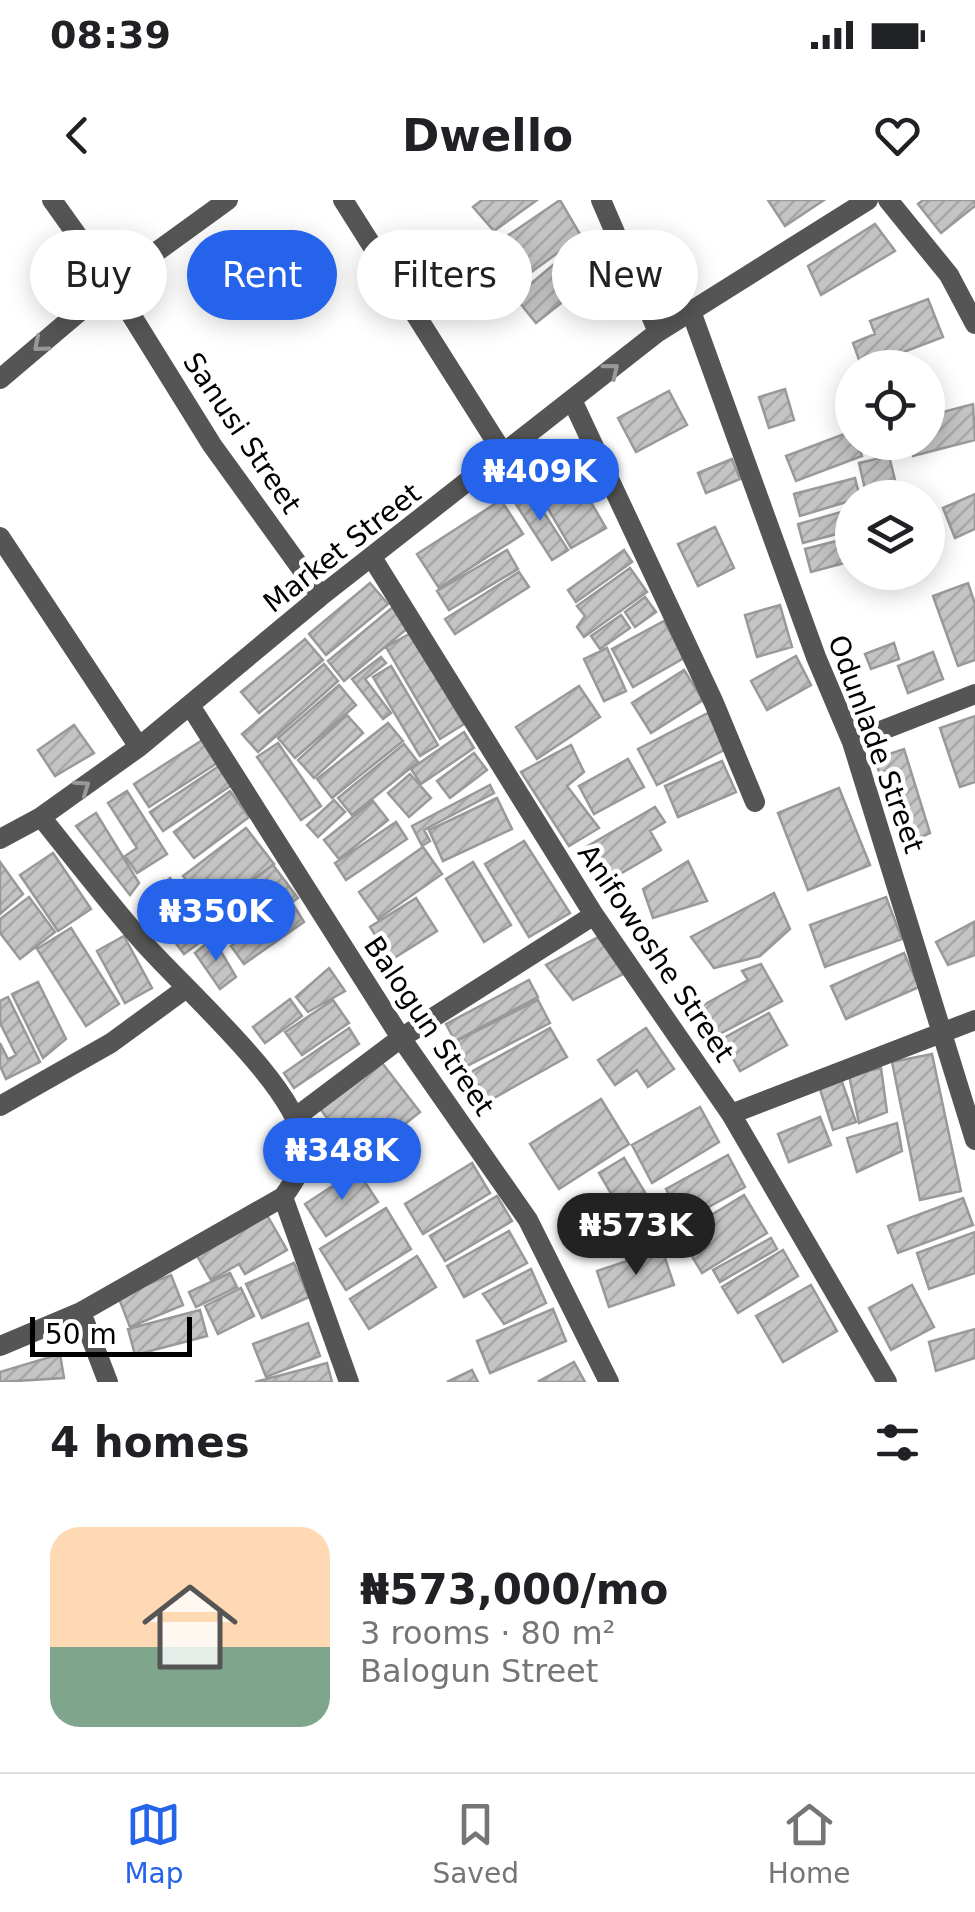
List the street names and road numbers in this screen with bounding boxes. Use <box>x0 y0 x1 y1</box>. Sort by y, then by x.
street label: Sanusi Street <box>176 346 308 520</box>
street label: Market Street <box>257 476 427 620</box>
street label: Odunlade Street <box>821 631 931 857</box>
street label: Anifowoshe Street <box>571 838 741 1068</box>
street label: Balogun Street <box>357 930 501 1122</box>

